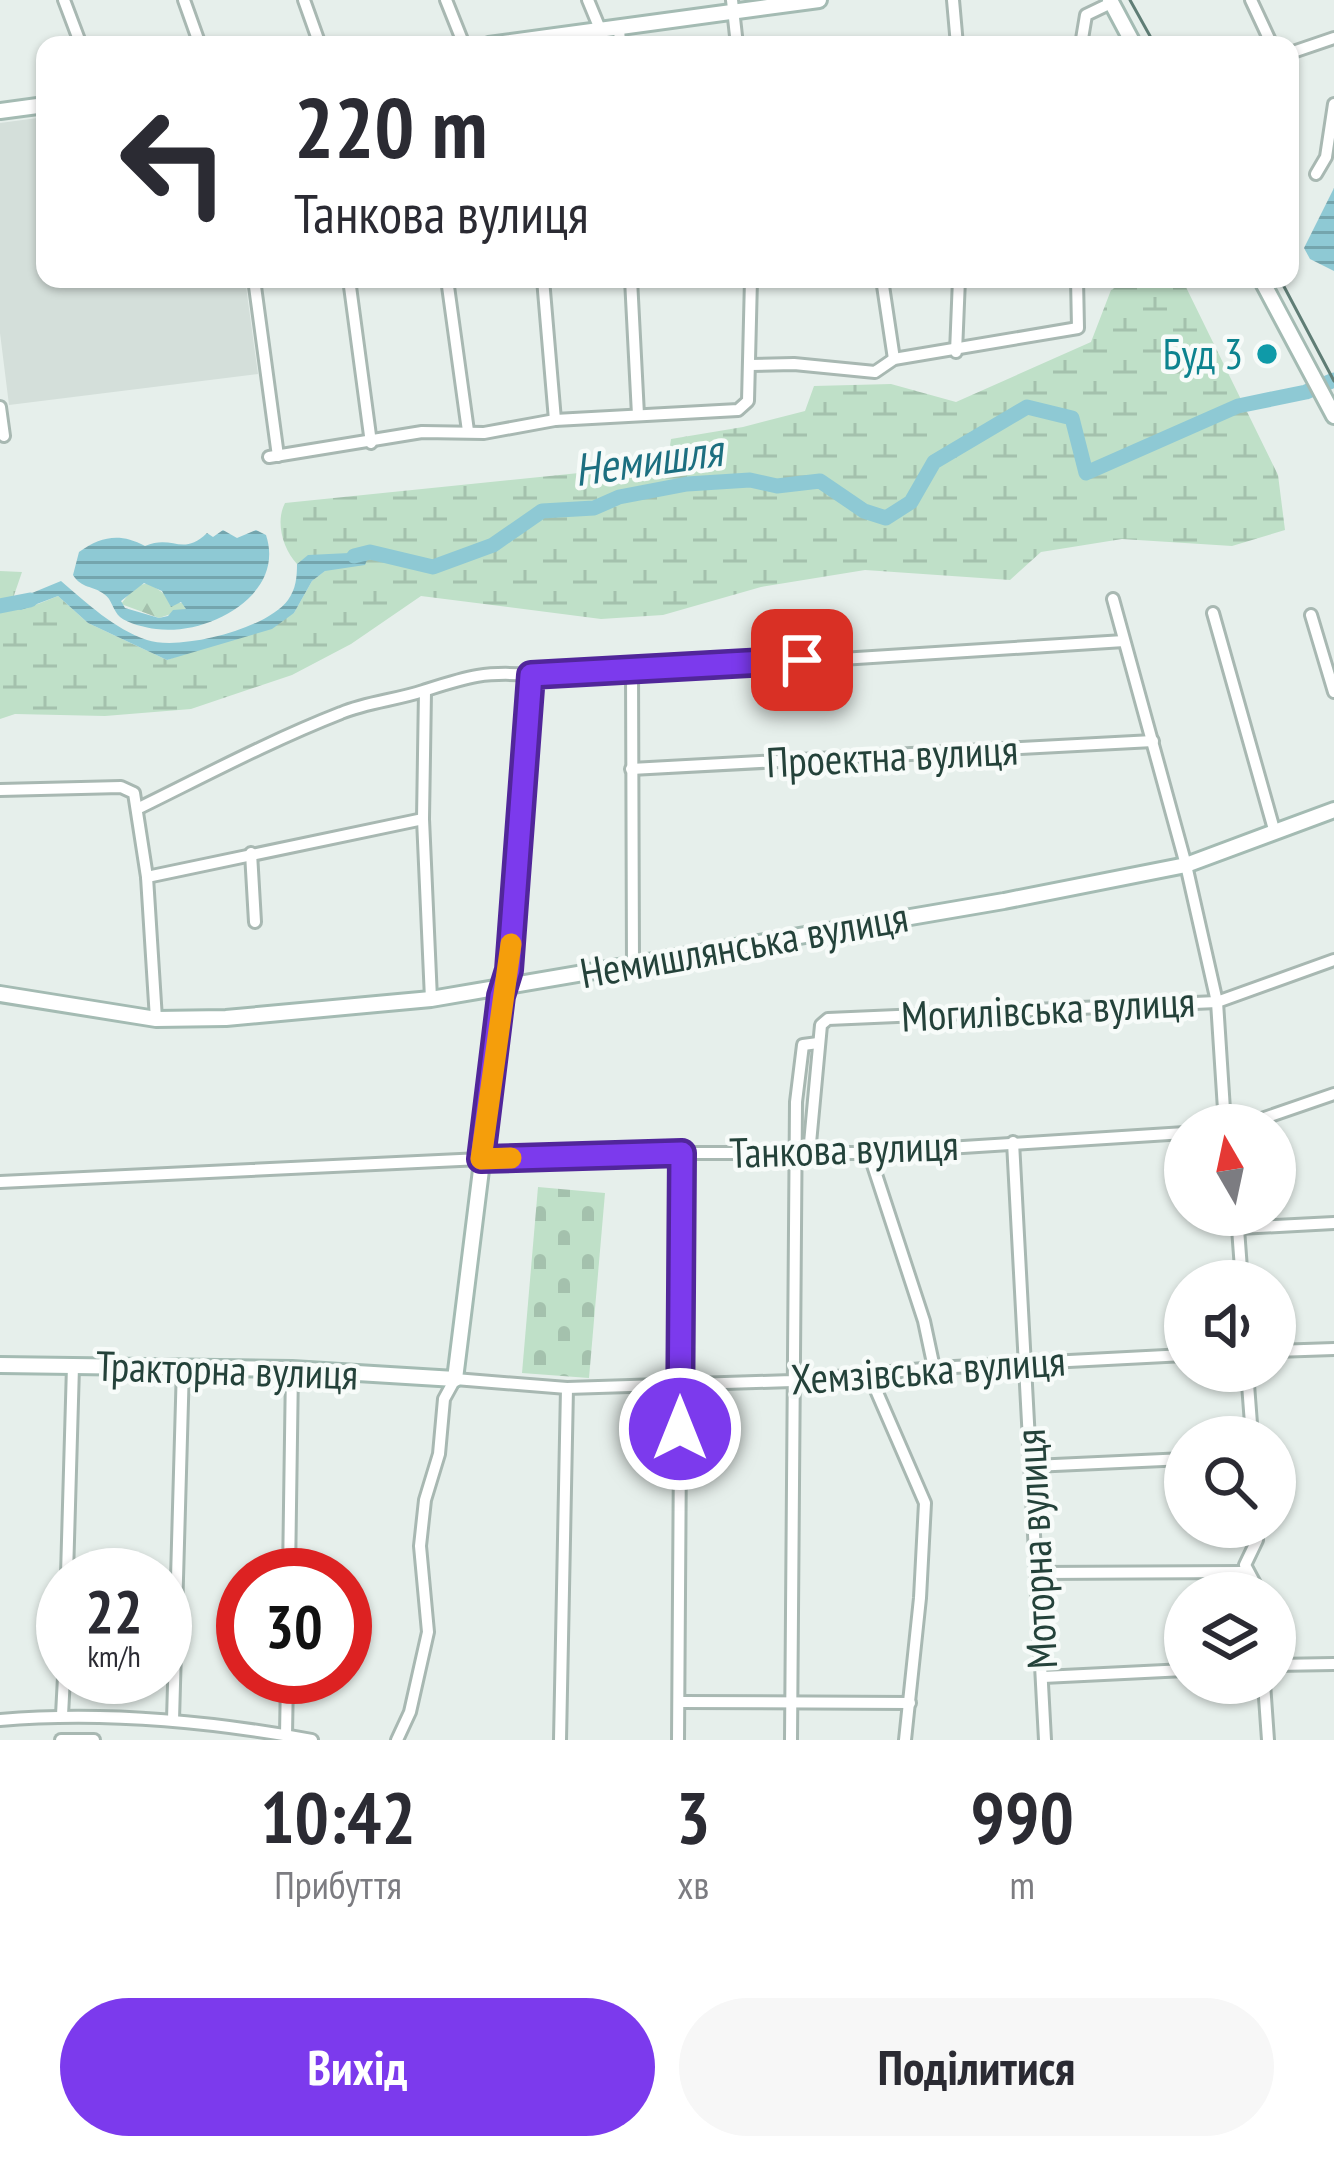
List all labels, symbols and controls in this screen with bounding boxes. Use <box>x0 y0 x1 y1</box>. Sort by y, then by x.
text: 220 m <box>294 72 487 181</box>
icon: left <box>96 84 252 240</box>
text: Танкова вулиця <box>294 178 589 248</box>
place label: Буд 3 <box>1163 326 1243 381</box>
marker: Буд 3 <box>1254 341 1280 367</box>
water label: Немишля <box>570 419 729 498</box>
pin <box>751 609 853 711</box>
icon: arrive <box>769 627 835 693</box>
street label: Проектна вулиця <box>765 721 1019 790</box>
street label: Немишлянська вулиця <box>576 889 912 1000</box>
street label: Могилівська вулиця <box>900 973 1196 1044</box>
north arrow <box>1164 1104 1296 1236</box>
map controls <box>1164 1104 1296 1704</box>
street label: Танкова вулиця <box>728 1117 959 1180</box>
button: sound <box>1164 1260 1296 1392</box>
street label: Хемзівська вулиця <box>789 1332 1067 1407</box>
street label: Тракторна вулиця <box>95 1337 359 1402</box>
position arrow <box>617 1366 743 1492</box>
button: search <box>1164 1416 1296 1548</box>
street label: Моторна вулиця <box>1002 1428 1069 1670</box>
speed limit sign: 30 <box>216 1548 372 1704</box>
text: 22 <box>85 1572 143 1650</box>
button: layers <box>1164 1572 1296 1704</box>
text: km/h <box>87 1636 141 1675</box>
text: 10:42 <box>260 1770 416 1863</box>
text: 3 <box>676 1770 710 1863</box>
text: 990 <box>971 1770 1074 1863</box>
text: Прибуття <box>274 1859 402 1910</box>
text: хв <box>677 1859 709 1910</box>
text: m <box>1010 1859 1035 1910</box>
button: Вихід <box>60 1998 655 2136</box>
button: Поділитися <box>679 1998 1274 2136</box>

